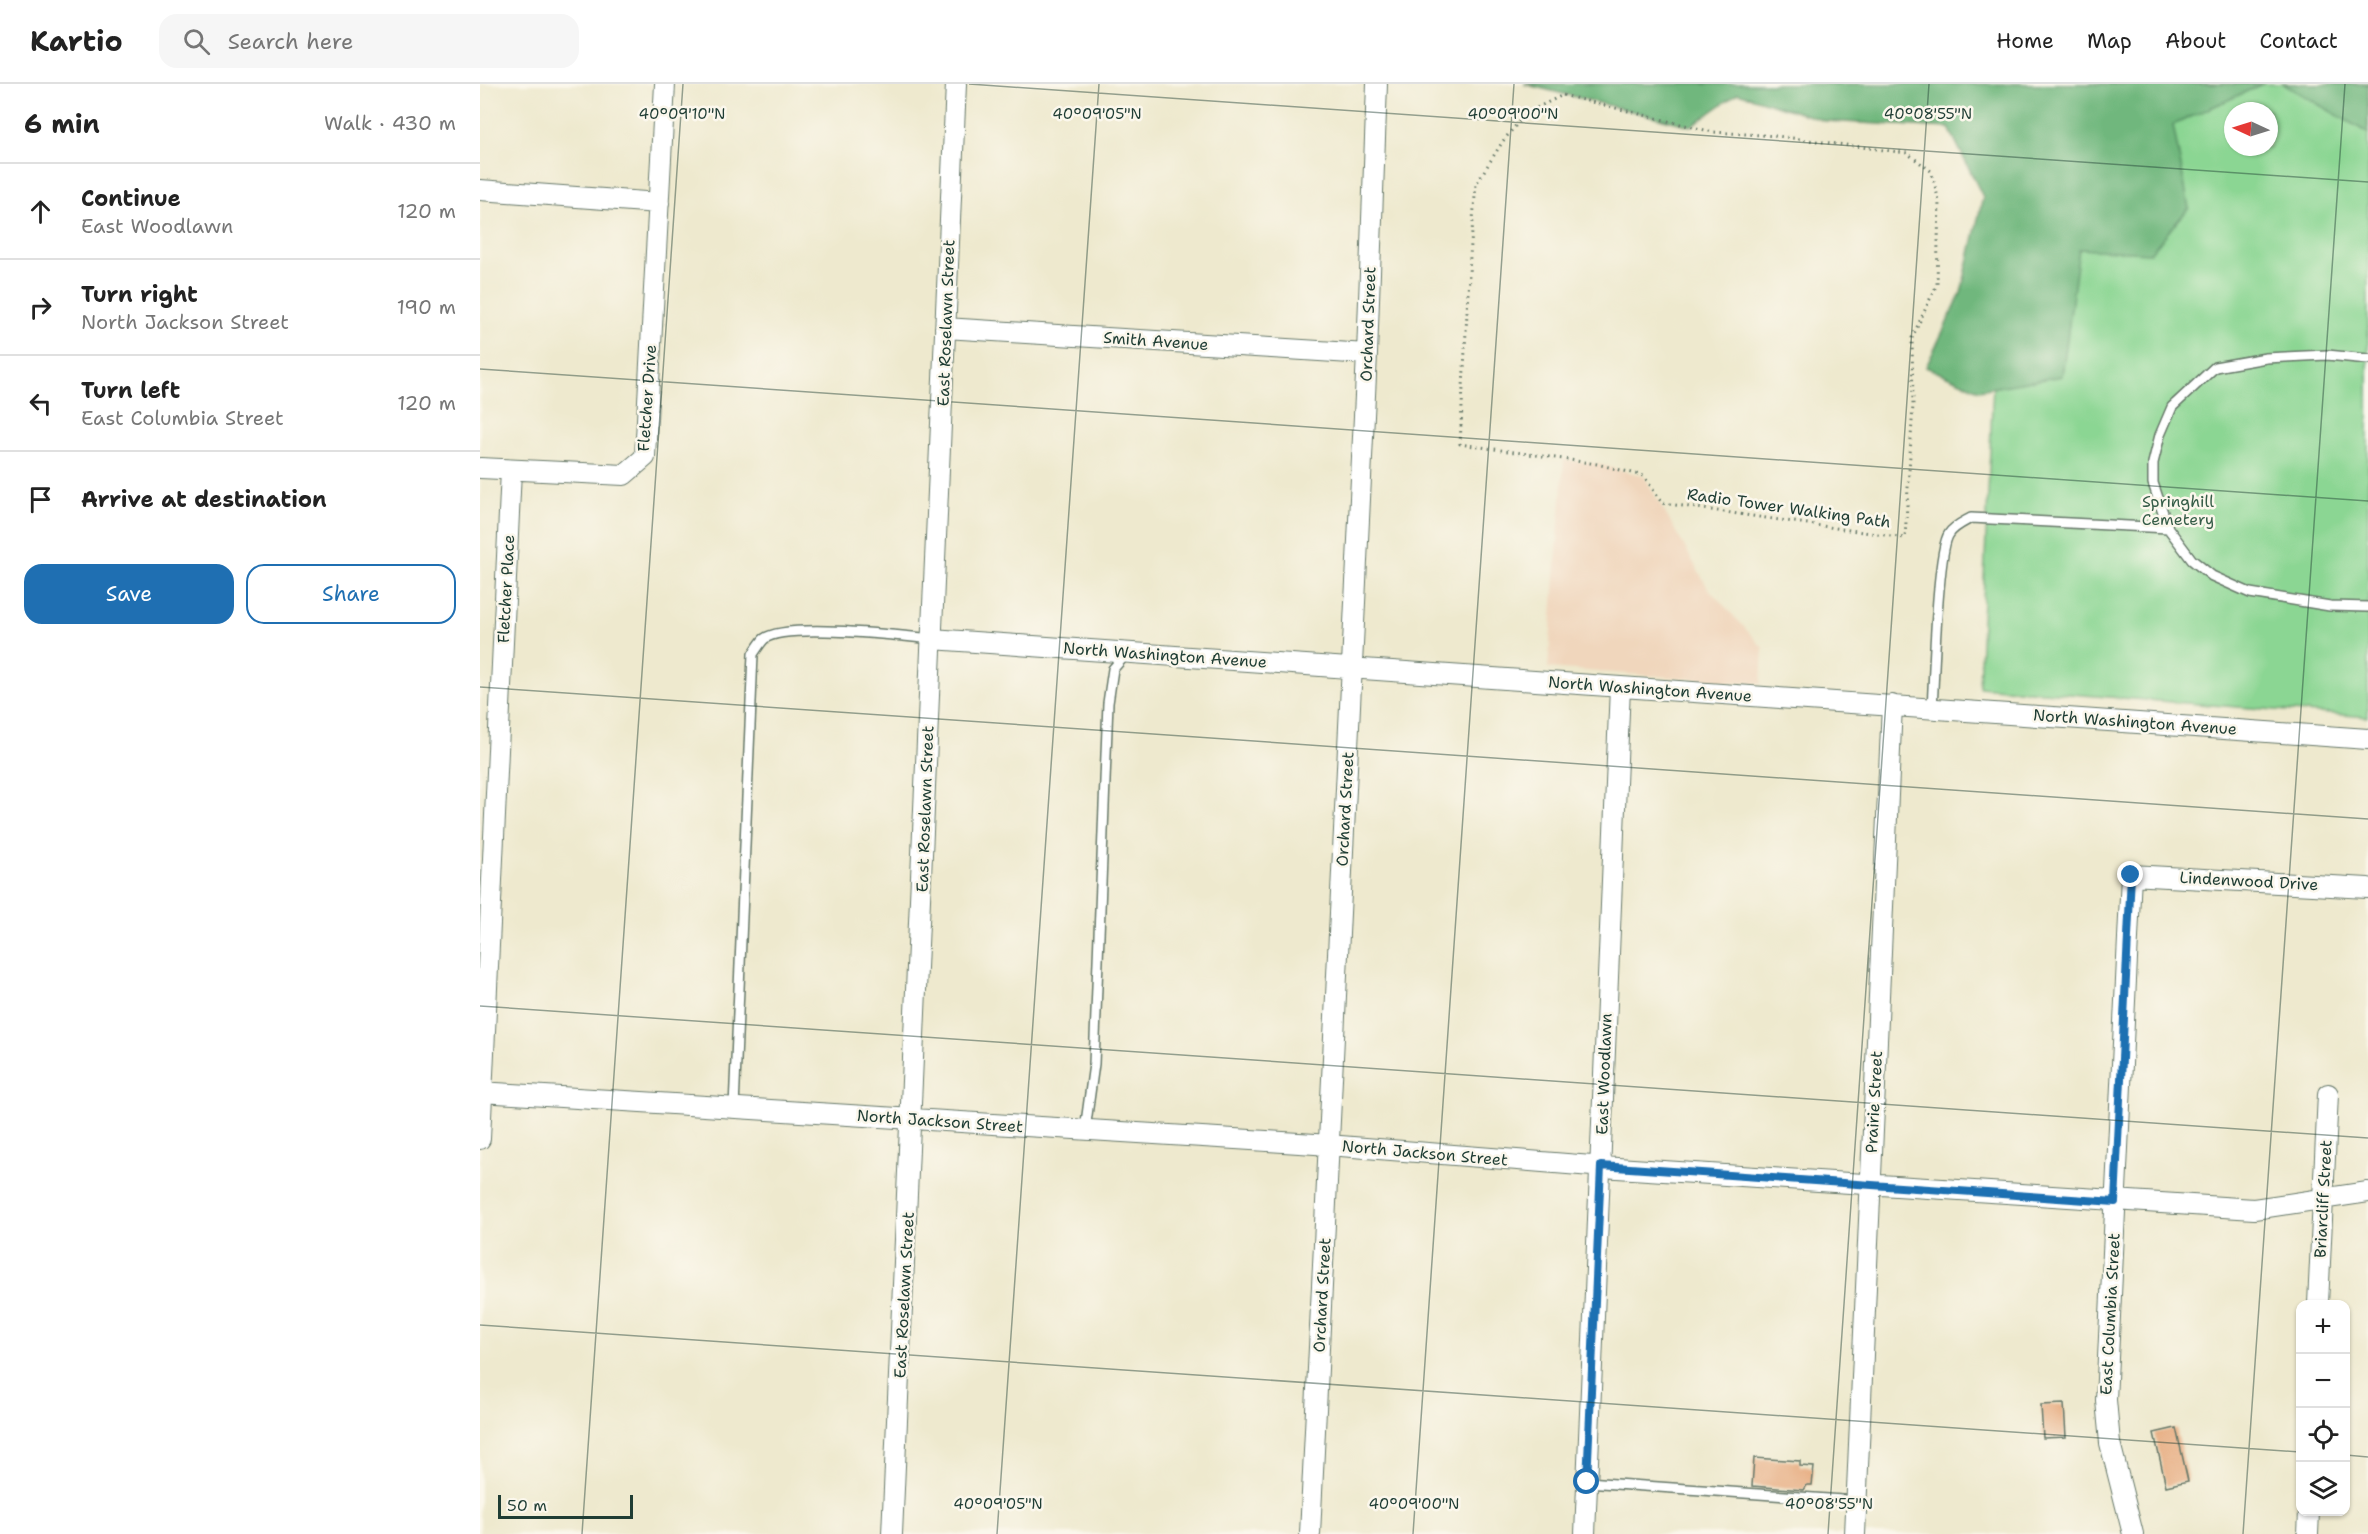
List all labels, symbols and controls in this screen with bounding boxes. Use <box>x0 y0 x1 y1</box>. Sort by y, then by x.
search box <box>159 14 579 68</box>
text: Kartio <box>30 22 123 60</box>
icon: search <box>180 25 213 58</box>
text: Search here <box>228 27 353 56</box>
text: Home <box>1996 27 2054 55</box>
text: Map <box>2087 27 2132 55</box>
text: About <box>2165 27 2226 55</box>
text: Contact <box>2259 27 2338 55</box>
north arrow <box>2224 102 2278 156</box>
text: 40°09'10"N <box>639 104 725 124</box>
text: 40°09'05"N <box>1052 104 1142 124</box>
text: 40°09'00"N <box>1467 104 1559 124</box>
text: 40°08'55"N <box>1884 104 1972 124</box>
text: 6 min <box>24 106 100 141</box>
text: Walk · 430 m <box>324 110 456 136</box>
text: Continue <box>81 184 181 213</box>
icon: ahead <box>24 195 57 228</box>
text: 120 m <box>397 198 456 224</box>
text: East Woodlawn <box>81 213 233 239</box>
street label: East Roselawn Street <box>933 239 959 407</box>
street label: Orchard Street <box>1356 266 1380 382</box>
text: Turn right <box>81 280 198 309</box>
icon: right <box>24 291 57 324</box>
text: 190 m <box>397 294 456 320</box>
text: North Jackson Street <box>81 309 289 335</box>
street label: Smith Avenue <box>1103 327 1209 355</box>
street label: Fletcher Drive <box>633 344 661 452</box>
text: Turn left <box>81 376 180 405</box>
icon: left <box>24 387 57 420</box>
text: 120 m <box>397 390 456 416</box>
text: East Columbia Street <box>81 405 284 431</box>
icon: arrive <box>24 483 57 516</box>
street label: Radio Tower Walking Path <box>1686 483 1892 533</box>
text: Arrive at destination <box>81 485 327 514</box>
park label: Springhill Cemetery <box>2142 491 2214 530</box>
street label: Fletcher Place <box>493 534 519 644</box>
button: Save <box>24 564 234 624</box>
button: Share <box>246 564 456 624</box>
street label: North Washington Avenue <box>1062 637 1268 673</box>
street label: North Washington Avenue <box>1547 671 1753 707</box>
street label: North Washington Avenue <box>2032 704 2238 740</box>
street label: East Roselawn Street <box>912 725 938 893</box>
street label: Orchard Street <box>1332 751 1358 867</box>
route end <box>2117 861 2143 887</box>
street label: Lindenwood Drive <box>2179 867 2319 895</box>
street label: East Woodlawn <box>1591 1013 1617 1135</box>
street label: Prairie Street <box>1861 1050 1887 1154</box>
street label: North Jackson Street <box>856 1105 1024 1137</box>
street label: North Jackson Street <box>1341 1135 1509 1171</box>
street label: Briarcliff Street <box>2309 1139 2337 1259</box>
street label: East Roselawn Street <box>889 1211 919 1379</box>
street label: East Columbia Street <box>2095 1232 2125 1396</box>
street label: Orchard Street <box>1309 1237 1335 1353</box>
map controls <box>2296 1300 2350 1516</box>
button: + <box>2296 1300 2350 1354</box>
button: − <box>2296 1354 2350 1408</box>
button: locate <box>2296 1408 2350 1462</box>
button: layers <box>2296 1462 2350 1516</box>
route start <box>1573 1468 1599 1494</box>
scale bar <box>498 1492 633 1520</box>
text: 40°09'05"N <box>953 1494 1043 1514</box>
text: 40°09'00"N <box>1368 1494 1460 1514</box>
text: 40°08'55"N <box>1785 1494 1873 1514</box>
text: 50 m <box>507 1495 547 1516</box>

